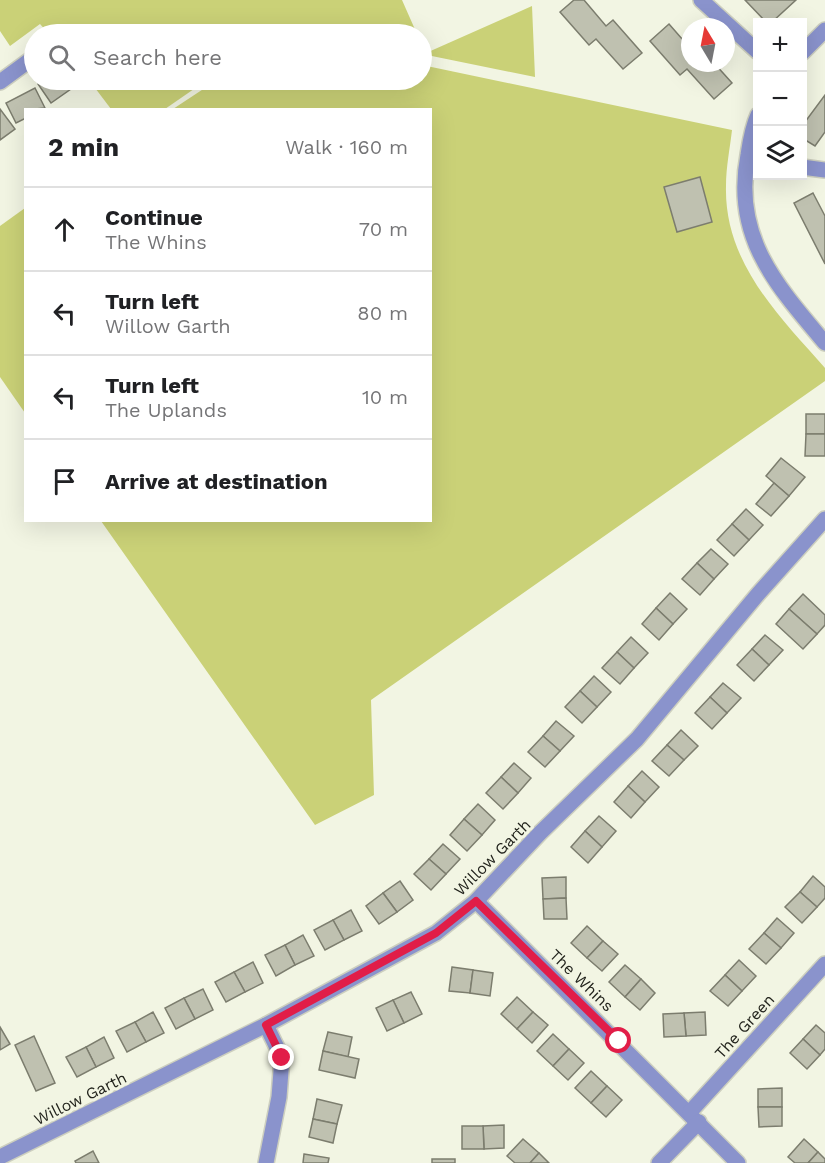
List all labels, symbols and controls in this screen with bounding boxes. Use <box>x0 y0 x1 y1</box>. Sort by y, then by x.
north arrow <box>681 18 735 72</box>
map controls <box>753 18 807 180</box>
button: + <box>753 18 807 72</box>
search box <box>24 24 432 90</box>
icon: search <box>45 41 78 74</box>
text: Search here <box>93 45 222 70</box>
button: − <box>753 72 807 126</box>
button: layers <box>753 126 807 180</box>
text: 2 min <box>48 132 119 162</box>
text: Walk · 160 m <box>285 135 408 159</box>
text: Continue <box>105 205 203 230</box>
icon: ahead <box>48 213 81 246</box>
text: 70 m <box>359 217 408 241</box>
text: The Whins <box>105 230 207 254</box>
text: Turn left <box>105 289 199 314</box>
icon: left <box>48 297 81 330</box>
text: 80 m <box>357 301 408 325</box>
text: Willow Garth <box>105 314 231 338</box>
text: Turn left <box>105 373 199 398</box>
icon: left <box>48 381 81 414</box>
text: 10 m <box>362 385 408 409</box>
text: The Uplands <box>105 398 227 422</box>
icon: arrive <box>48 465 81 498</box>
text: Arrive at destination <box>105 469 328 494</box>
street label: Willow Garth <box>450 815 535 900</box>
street label: The Whins <box>546 945 618 1015</box>
street label: The Green <box>710 990 778 1062</box>
route start <box>605 1027 631 1053</box>
route end <box>268 1044 294 1070</box>
street label: Willow Garth <box>31 1068 130 1129</box>

